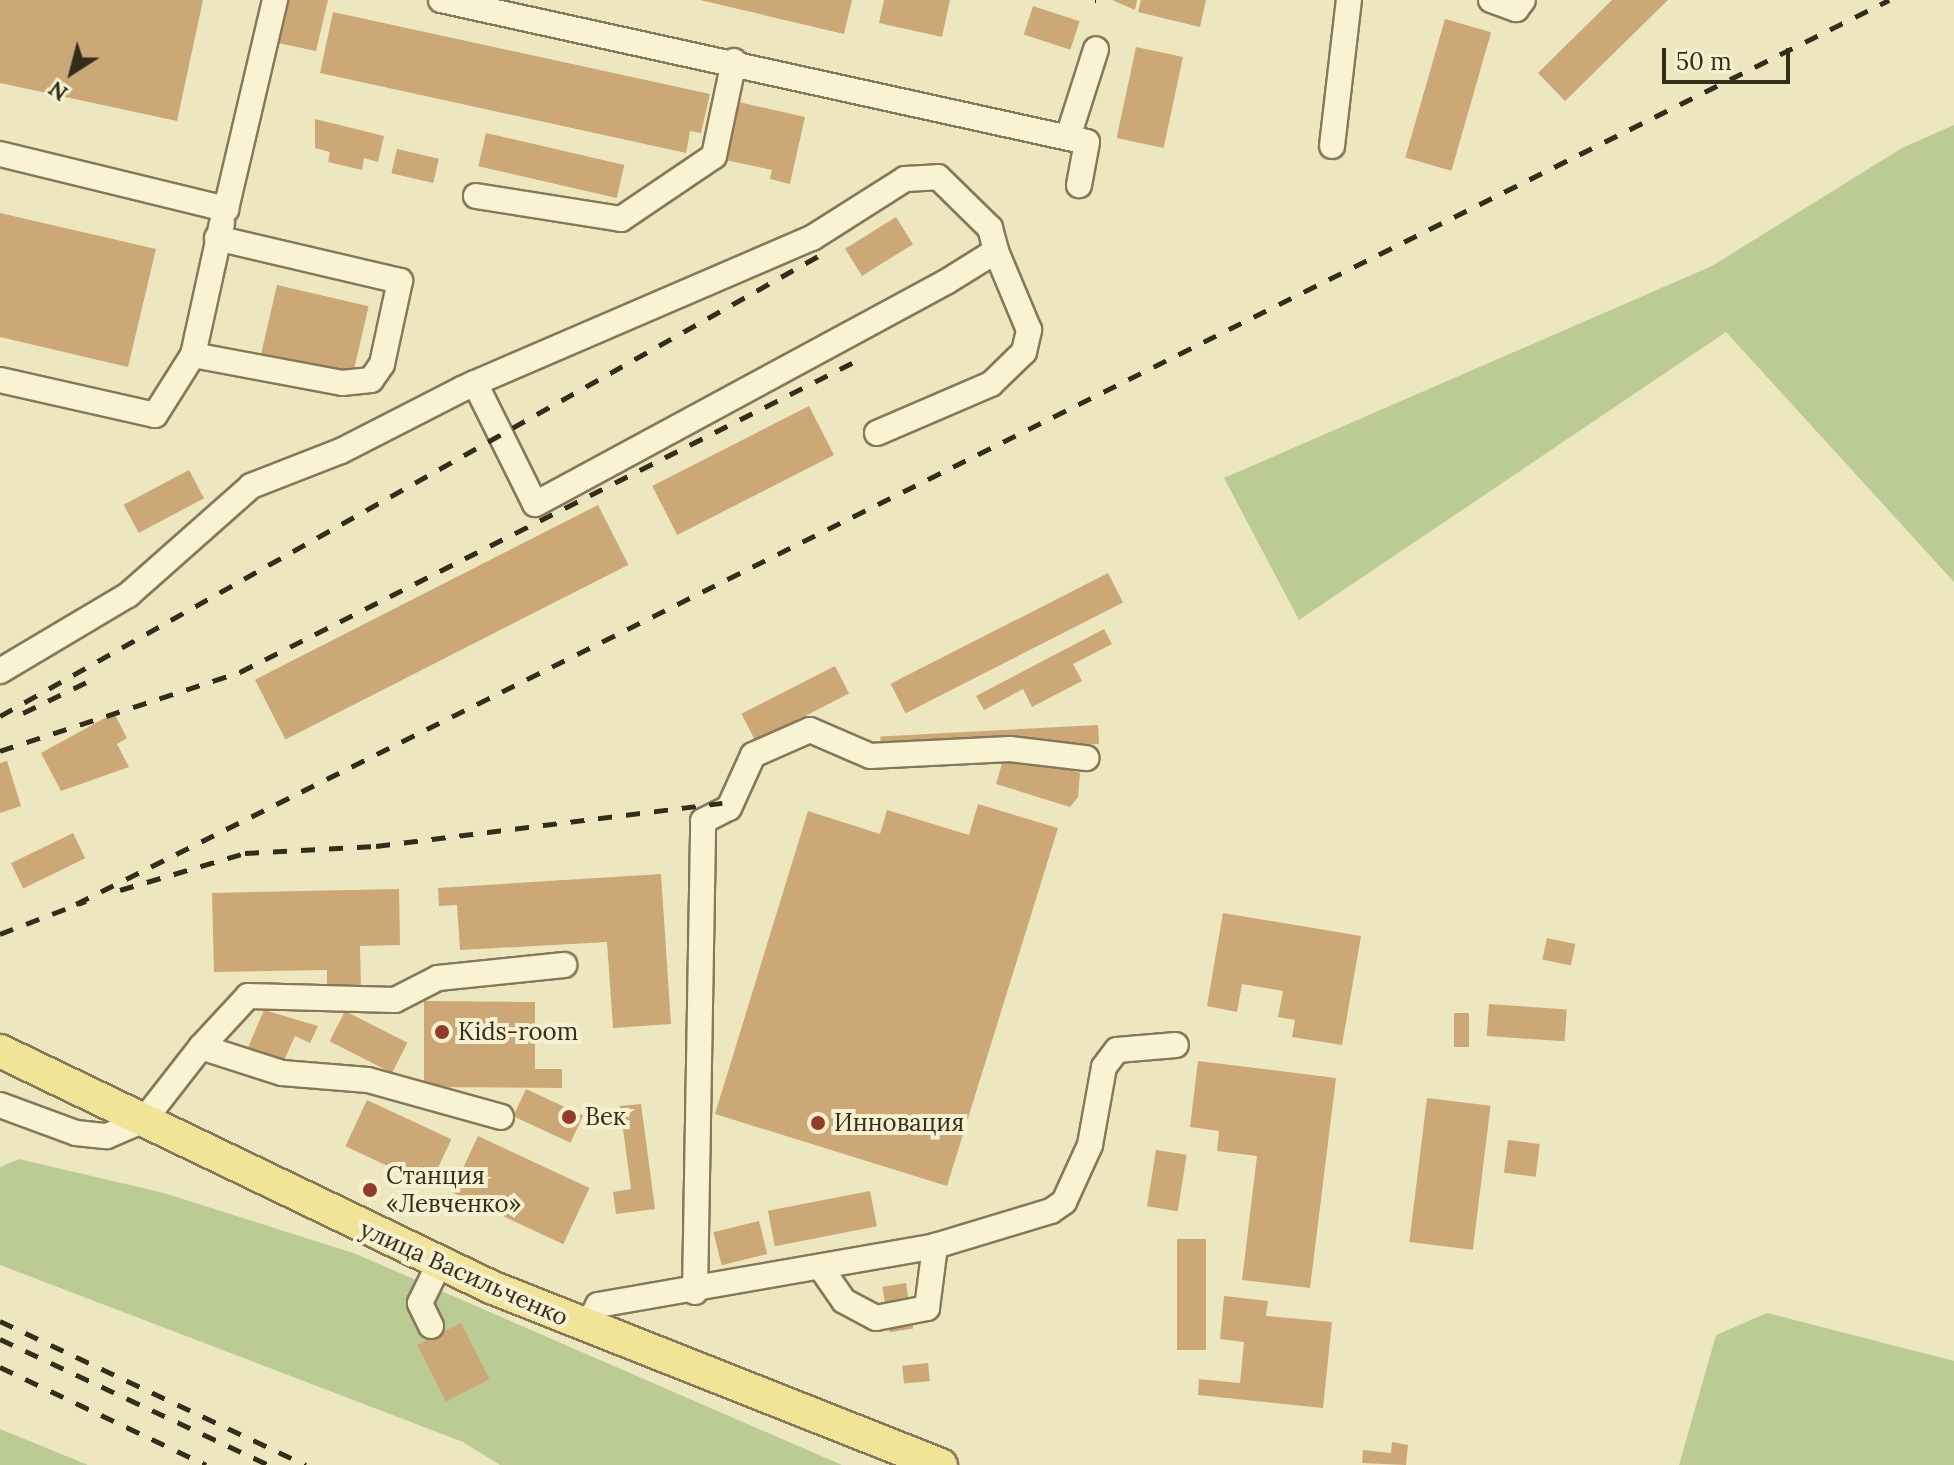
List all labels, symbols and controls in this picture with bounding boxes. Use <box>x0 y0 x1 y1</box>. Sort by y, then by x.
north arrow <box>32 32 112 112</box>
scale bar <box>1666 32 1794 82</box>
text: 50 m <box>1676 46 1732 77</box>
text: N <box>43 75 73 108</box>
place label: Kids-room <box>458 1018 578 1046</box>
marker: Kids-room <box>433 1023 451 1041</box>
place label: Век <box>585 1103 626 1131</box>
marker: Век <box>560 1108 578 1126</box>
place label: Инновация <box>834 1109 964 1137</box>
marker: Инновация <box>809 1114 827 1132</box>
place label: Станция «Левченко» <box>386 1162 521 1218</box>
marker: Станция «Левченко» <box>361 1181 379 1199</box>
street label: улица Васильченко <box>355 1214 573 1332</box>

